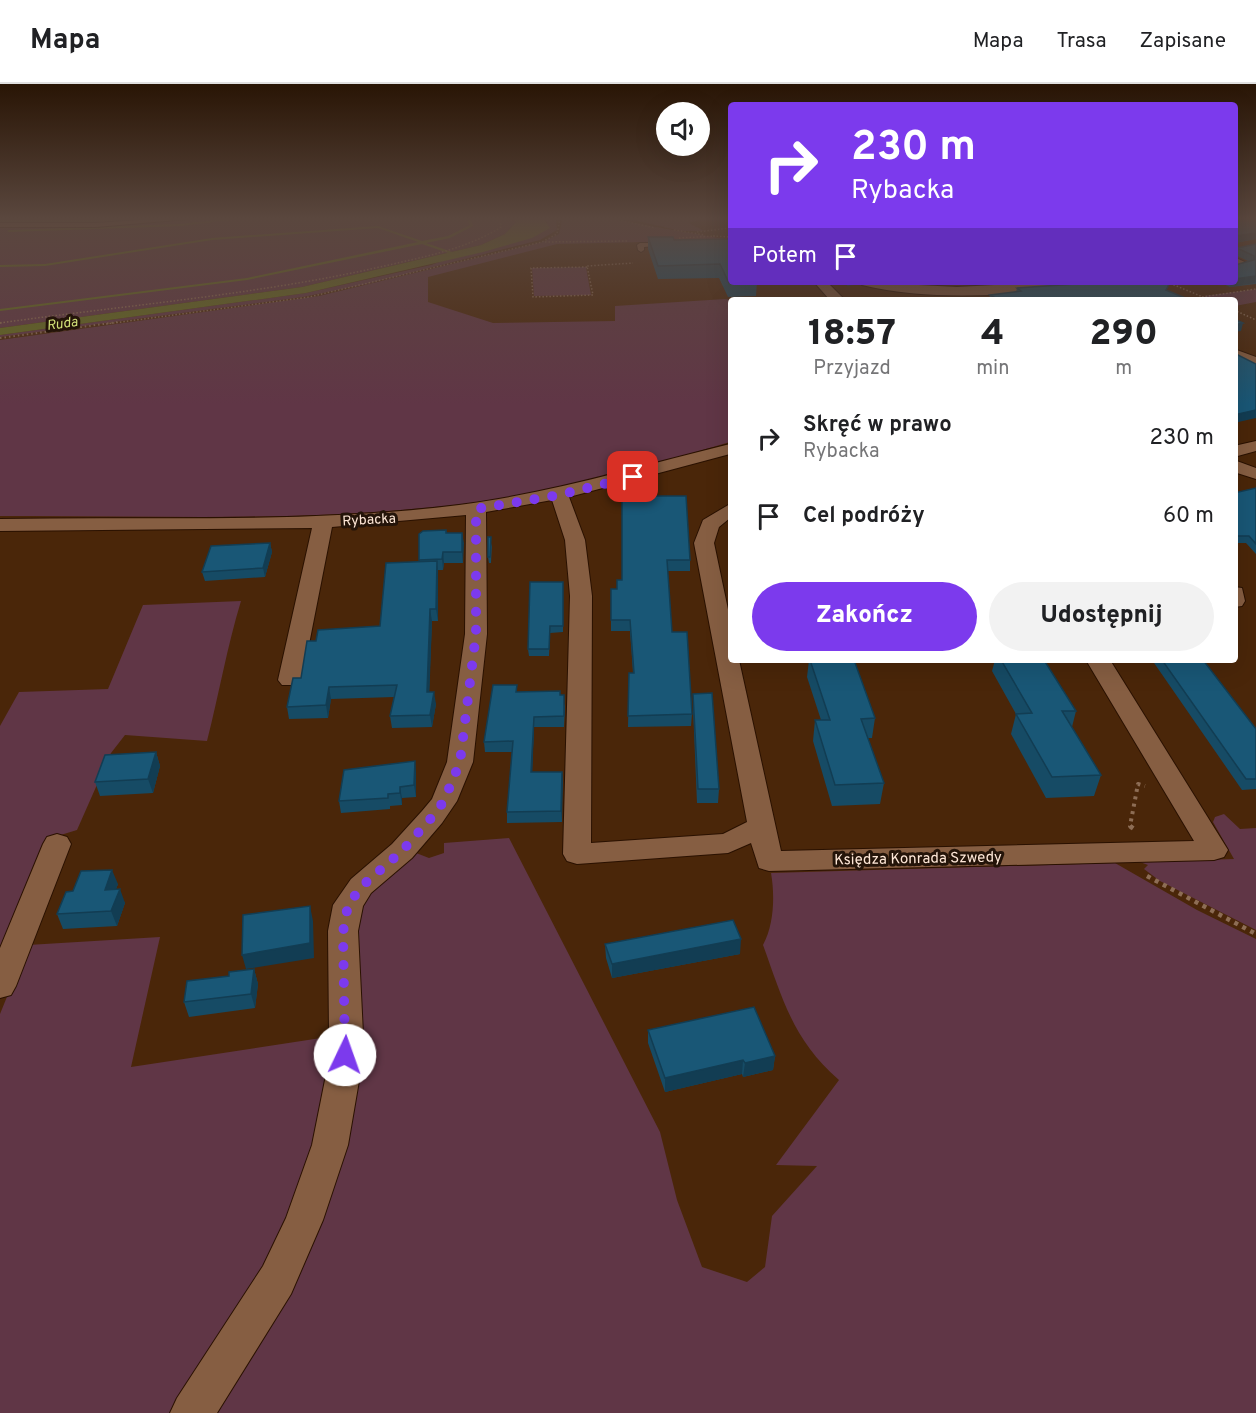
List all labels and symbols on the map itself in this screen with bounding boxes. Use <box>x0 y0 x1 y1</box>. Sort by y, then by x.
water label: Ruda <box>46 314 80 335</box>
pin <box>607 451 658 502</box>
street label: Rybacka <box>342 511 396 530</box>
street label: Księdza Konrada Szwedy <box>834 849 1002 870</box>
position arrow <box>313 1023 377 1087</box>

